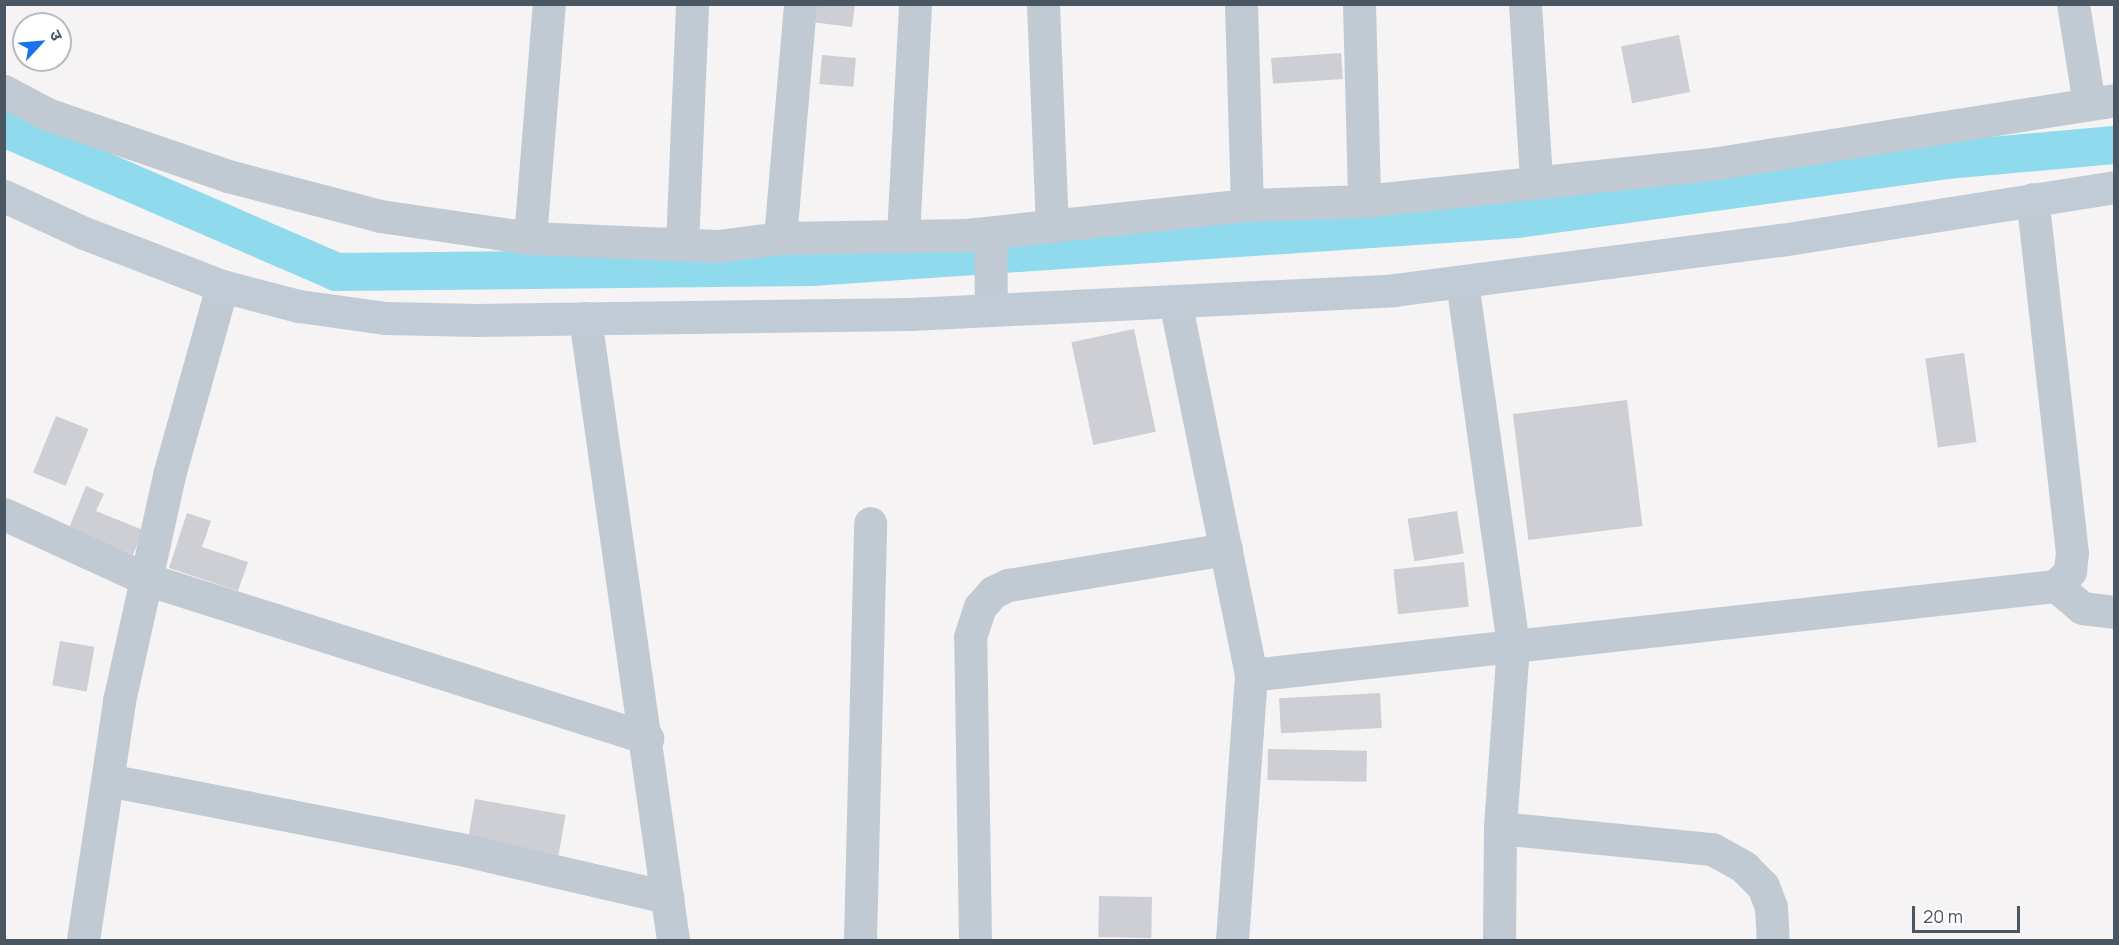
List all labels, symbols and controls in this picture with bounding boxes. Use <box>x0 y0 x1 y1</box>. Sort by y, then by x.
north arrow <box>12 12 72 72</box>
text: उ <box>44 26 68 44</box>
scale bar <box>1915 894 2023 932</box>
text: 20 m <box>1923 904 1963 928</box>

